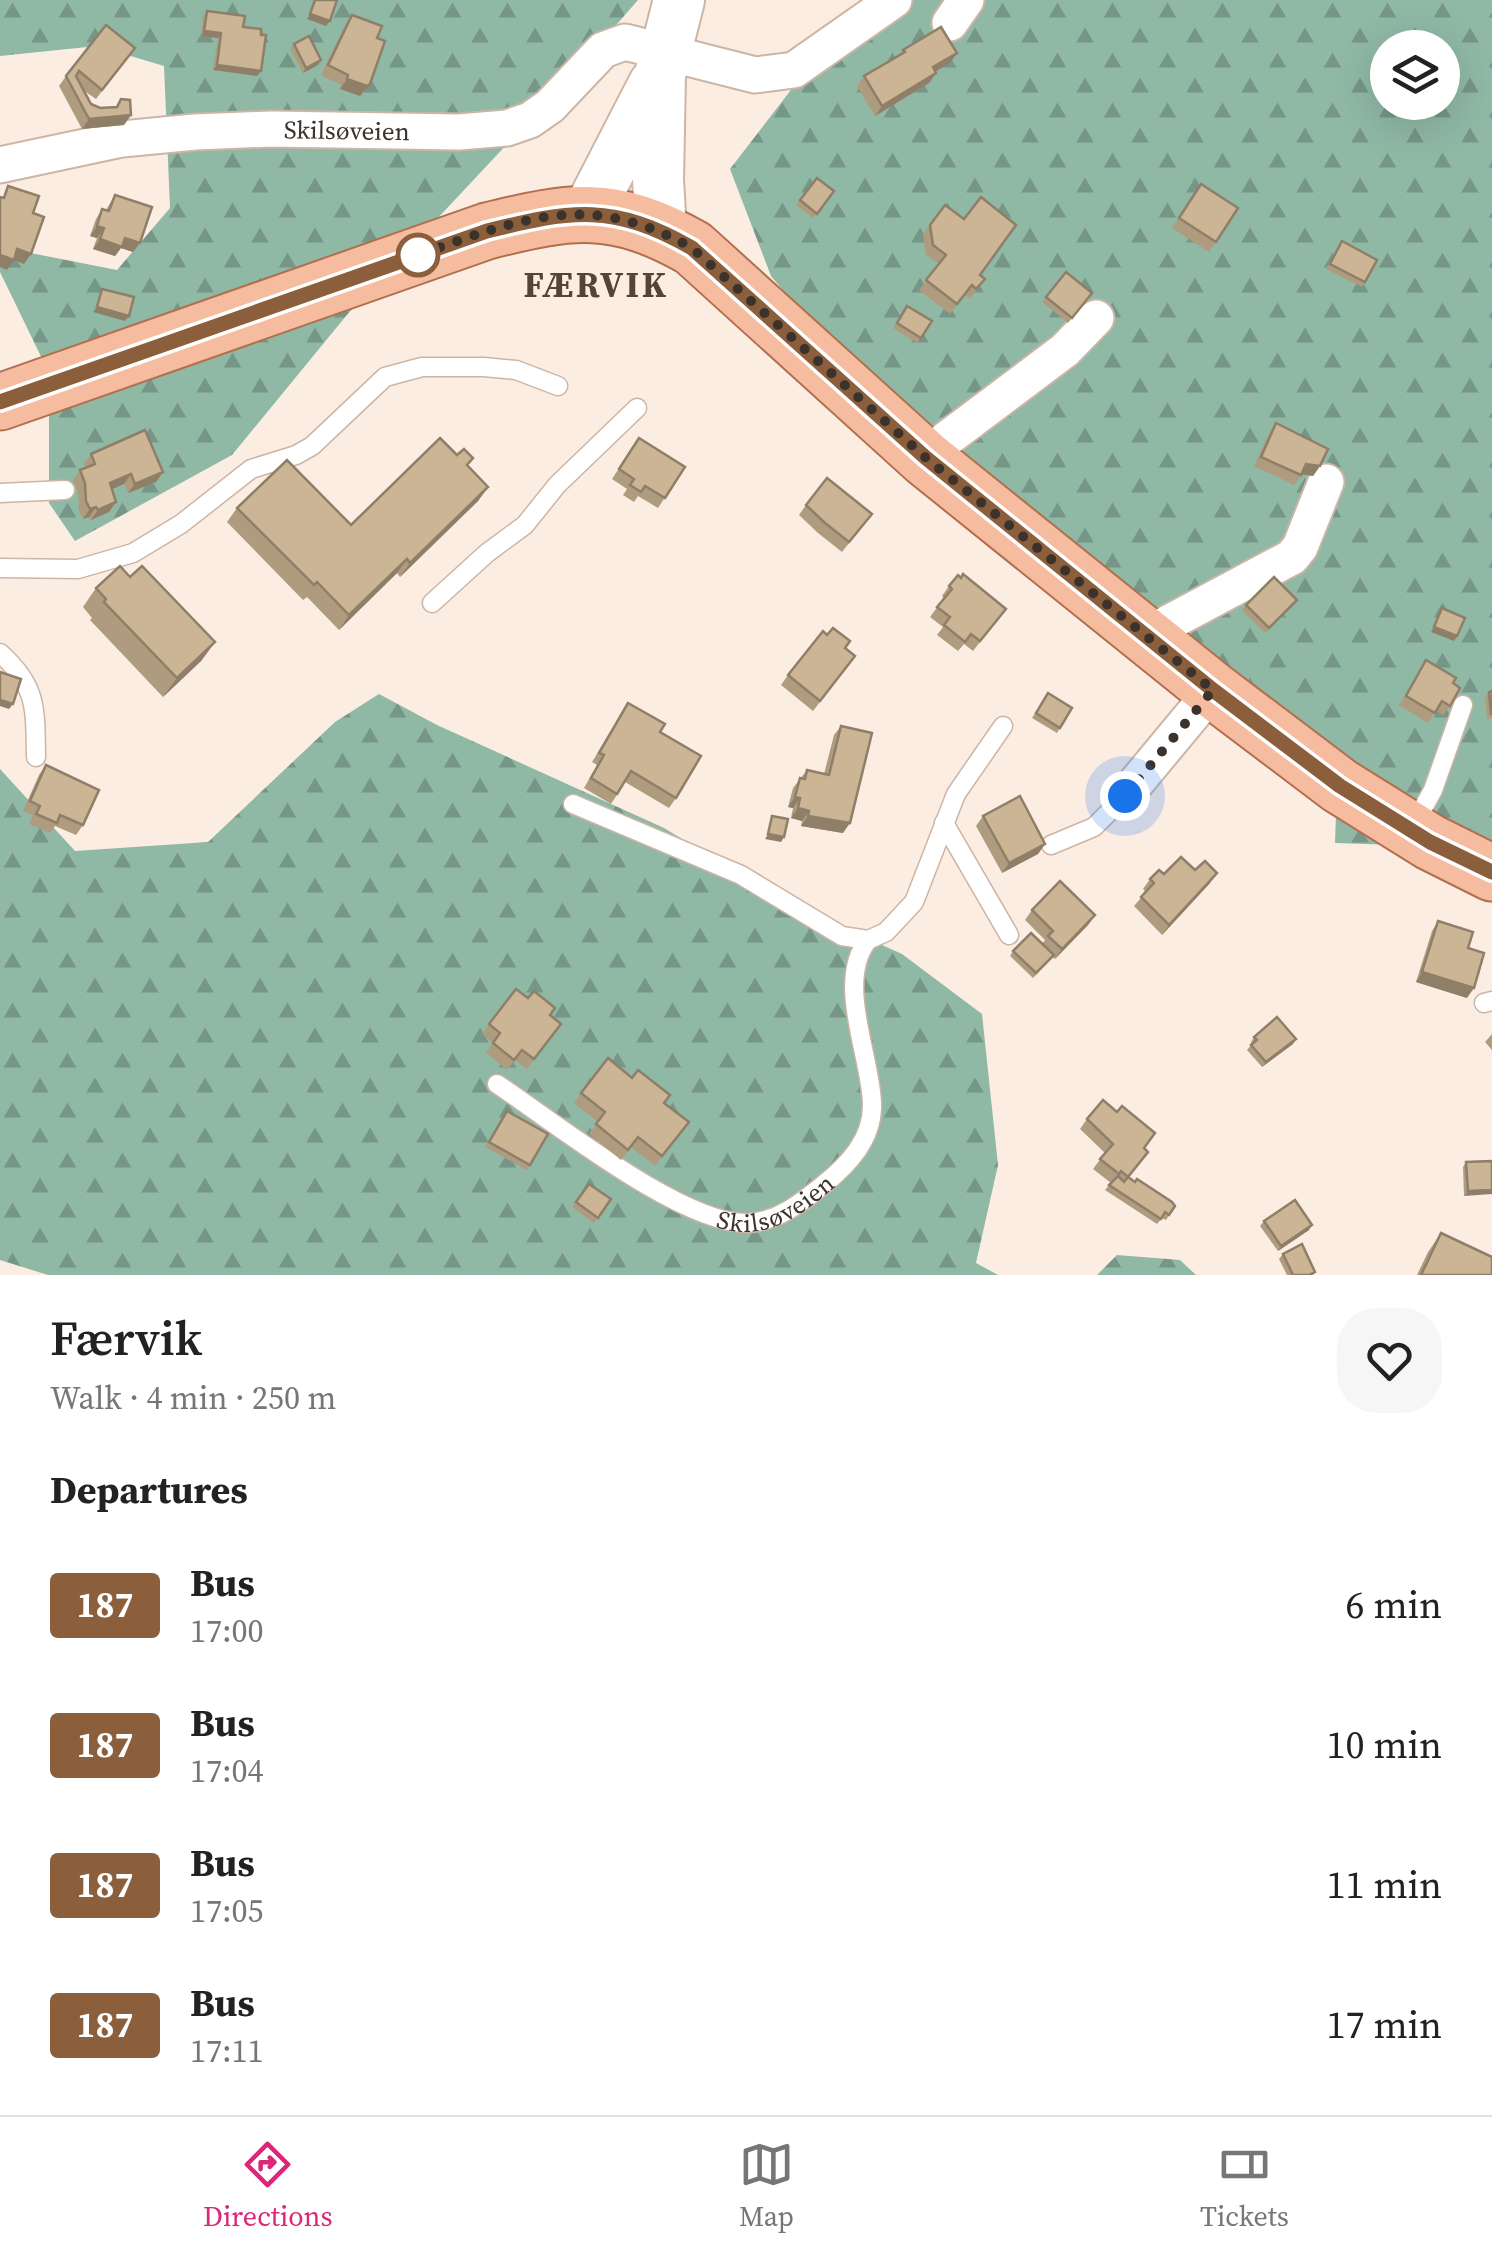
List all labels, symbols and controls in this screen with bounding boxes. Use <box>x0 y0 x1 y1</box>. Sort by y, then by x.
map controls <box>1370 30 1460 120</box>
button: layers <box>1370 30 1460 120</box>
street label: Skilsøveien <box>284 112 410 148</box>
unlabelled marker <box>397 234 439 276</box>
district label: FÆRVIK <box>523 261 669 309</box>
your location <box>1100 771 1150 821</box>
street label: Skilsøveien <box>713 1166 841 1240</box>
text: Færvik <box>50 1305 202 1371</box>
button: heart <box>1337 1308 1442 1413</box>
text: Walk · 4 min · 250 m <box>50 1376 336 1420</box>
text: Departures <box>50 1464 248 1516</box>
text: Bus <box>190 1557 255 1609</box>
text: 6 min <box>1346 1579 1442 1631</box>
text: 187 <box>77 1581 133 1629</box>
text: 17:00 <box>190 1609 264 1653</box>
text: Bus <box>190 1697 255 1749</box>
text: 10 min <box>1327 1719 1442 1771</box>
text: 187 <box>77 1721 133 1769</box>
text: 17:04 <box>190 1749 264 1793</box>
text: Bus <box>190 1837 255 1889</box>
text: 11 min <box>1327 1859 1442 1911</box>
text: 187 <box>77 1861 133 1909</box>
text: 17:05 <box>190 1889 264 1933</box>
text: Bus <box>190 1977 255 2029</box>
text: 17 min <box>1327 1999 1442 2051</box>
text: 187 <box>77 2001 133 2049</box>
text: 17:11 <box>190 2029 264 2073</box>
tab: Directions <box>203 2137 333 2235</box>
tab: Map <box>739 2137 794 2235</box>
tab: Tickets <box>1200 2137 1289 2235</box>

